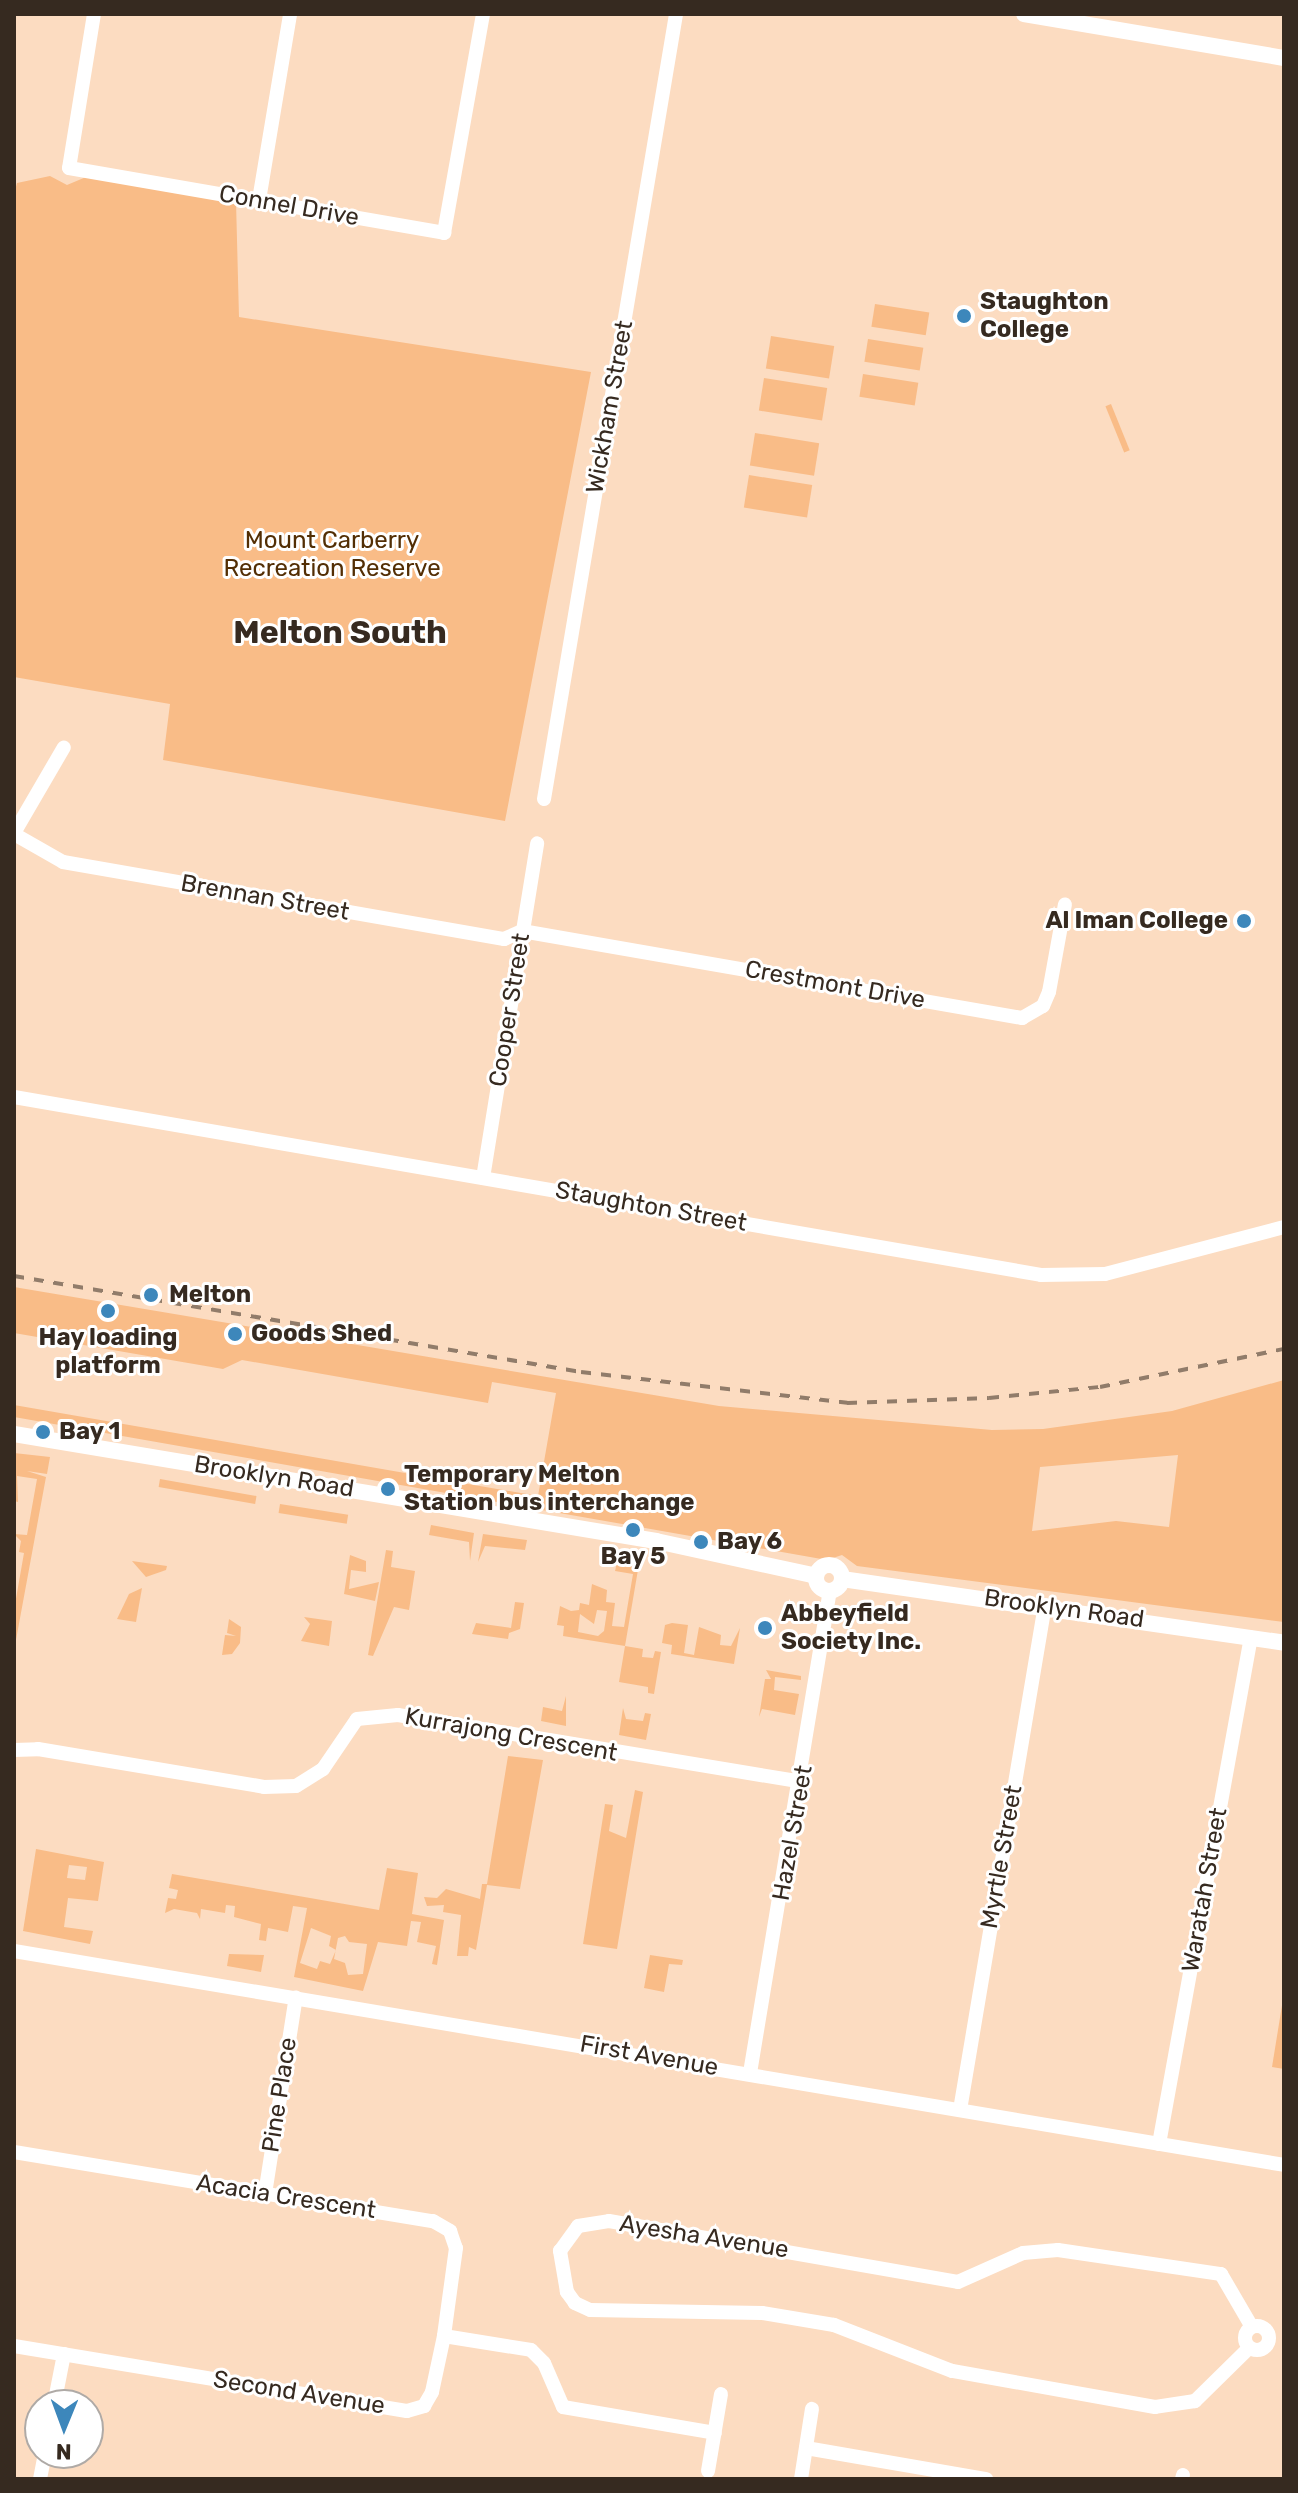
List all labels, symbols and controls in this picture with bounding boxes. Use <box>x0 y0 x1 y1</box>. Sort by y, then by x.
street label: Connel Drive <box>217 180 361 232</box>
place label: Staughton College <box>980 288 1109 344</box>
marker: Staughton College <box>955 307 973 325</box>
street label: Wickham Street <box>581 318 639 496</box>
park label: Mount Carberry Recreation Reserve <box>223 527 441 583</box>
district label: Melton South <box>233 613 447 651</box>
street label: Brennan Street <box>179 869 351 927</box>
place label: Al Iman College <box>1045 907 1228 935</box>
marker: Al Iman College <box>1235 912 1253 930</box>
street label: Cooper Street <box>484 931 536 1089</box>
street label: Crestmont Drive <box>743 955 927 1015</box>
street label: Staughton Street <box>553 1176 749 1238</box>
place label: Melton <box>169 1281 251 1309</box>
marker: Melton <box>140 1284 162 1306</box>
marker: Hay loading platform <box>99 1302 117 1320</box>
place label: Goods Shed <box>251 1320 392 1348</box>
place label: Hay loading platform <box>38 1324 178 1380</box>
marker: Goods Shed <box>226 1325 244 1343</box>
place label: Bay 1 <box>59 1418 121 1446</box>
marker: Bay 1 <box>34 1423 52 1441</box>
street label: Brooklyn Road <box>192 1450 356 1504</box>
place label: Temporary Melton Station bus interchange <box>404 1461 695 1517</box>
marker: Temporary Melton Station bus interchange <box>379 1480 397 1498</box>
marker: Bay 5 <box>624 1521 642 1539</box>
place label: Bay 6 <box>717 1528 783 1556</box>
marker: Bay 6 <box>692 1533 710 1551</box>
place label: Bay 5 <box>600 1543 666 1571</box>
street label: Brooklyn Road <box>982 1584 1146 1634</box>
place label: Abbeyfield Society Inc. <box>781 1600 922 1656</box>
marker: Abbeyfield Society Inc. <box>756 1619 774 1637</box>
street label: Kurrajong Crescent <box>402 1702 620 1768</box>
street label: Hazel Street <box>767 1763 819 1903</box>
street label: Myrtle Street <box>975 1783 1029 1931</box>
street label: Waratah Street <box>1176 1806 1234 1974</box>
street label: First Avenue <box>577 2030 721 2082</box>
street label: Pine Place <box>257 2035 303 2155</box>
street label: Acacia Crescent <box>194 2169 378 2225</box>
street label: Ayesha Avenue <box>617 2209 791 2265</box>
street label: Second Avenue <box>211 2365 387 2421</box>
north arrow <box>24 2389 104 2469</box>
text: N <box>55 2438 72 2465</box>

